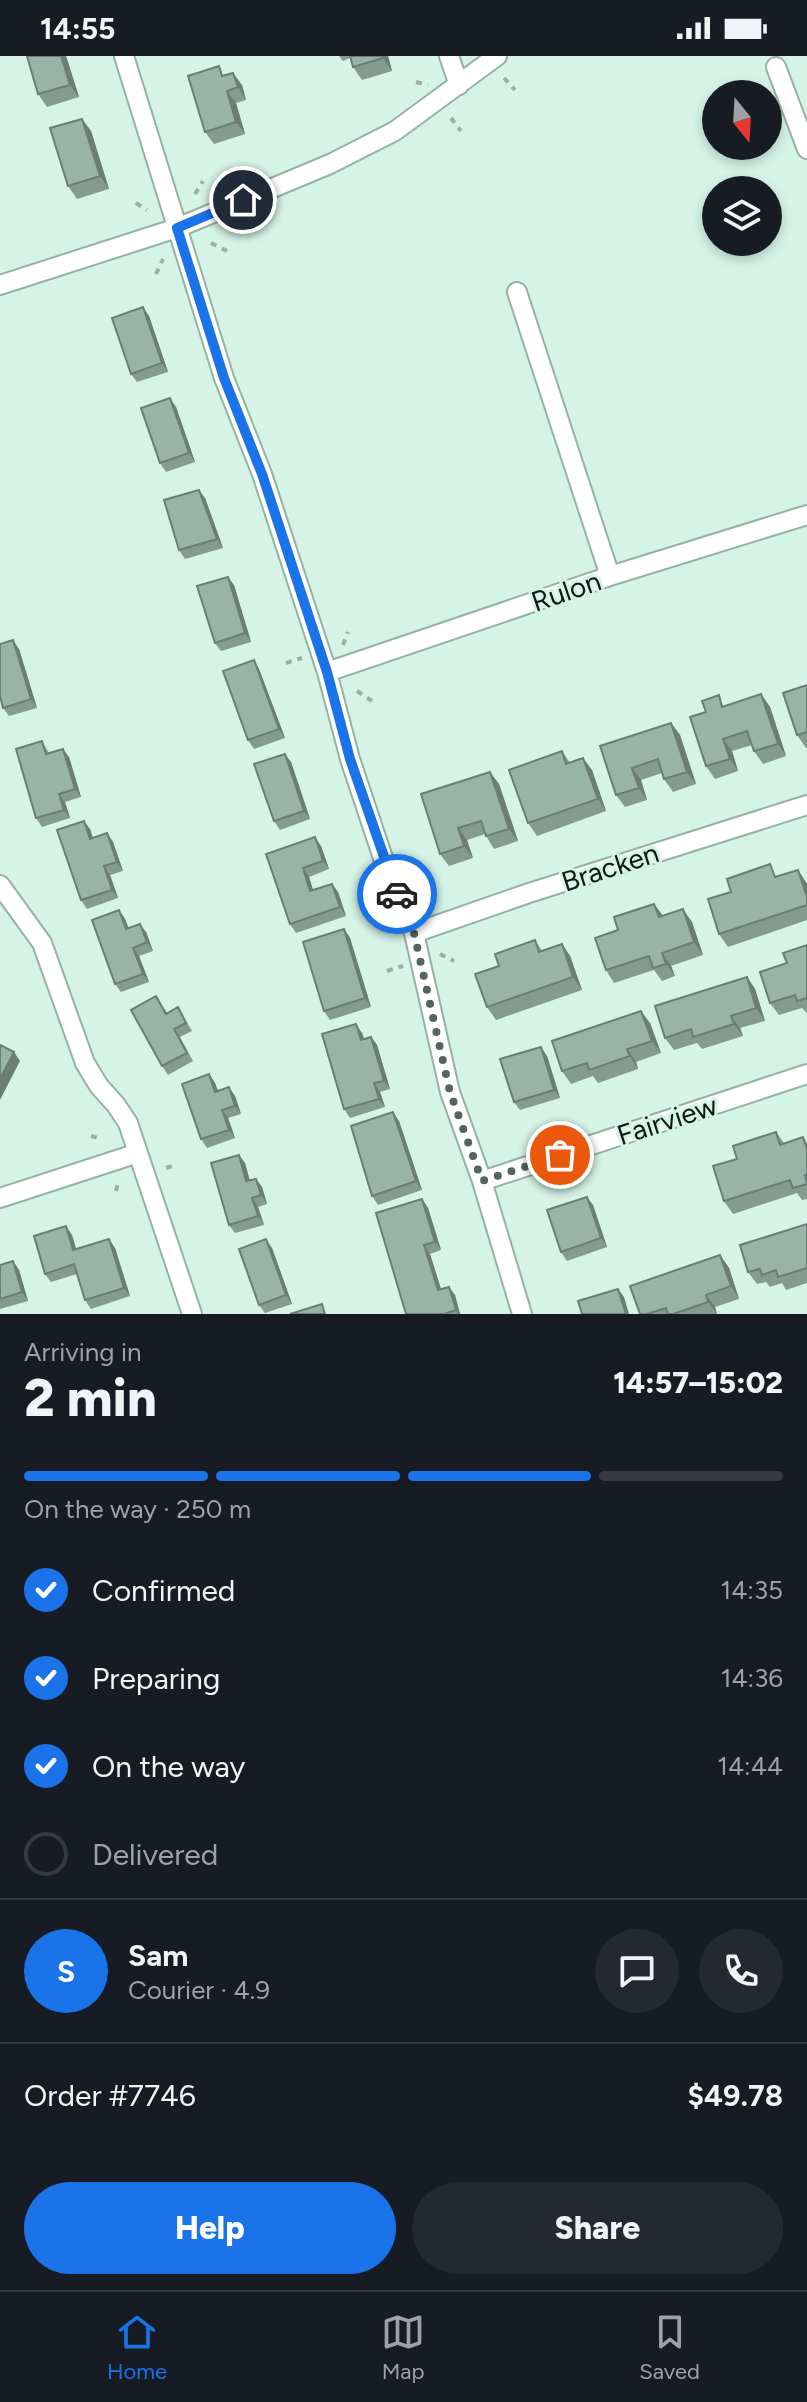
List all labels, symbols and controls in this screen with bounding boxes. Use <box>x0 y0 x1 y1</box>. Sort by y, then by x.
text: 14:55 <box>40 10 116 47</box>
north arrow <box>702 80 782 160</box>
map controls <box>702 80 782 256</box>
pin <box>209 166 277 234</box>
button: layers <box>702 176 782 256</box>
icon: home <box>221 178 265 222</box>
street label: Rulon <box>527 563 605 619</box>
street label: Bracken <box>557 835 663 899</box>
courier <box>357 854 437 934</box>
icon: car <box>375 872 419 916</box>
street label: Fairview <box>613 1088 721 1152</box>
pin <box>526 1121 594 1189</box>
icon: bag <box>538 1133 582 1177</box>
text: Arriving in <box>24 1336 142 1368</box>
text: 14:57–15:02 <box>613 1364 783 1401</box>
text: 2 min <box>24 1367 157 1429</box>
text: On the way · 250 m <box>24 1493 251 1525</box>
icon: check <box>24 1568 68 1612</box>
text: Confirmed <box>92 1572 235 1609</box>
text: 14:35 <box>720 1574 783 1606</box>
icon: check <box>24 1656 68 1700</box>
text: Preparing <box>92 1660 220 1697</box>
text: 14:36 <box>721 1662 783 1694</box>
icon: check <box>24 1744 68 1788</box>
text: On the way <box>92 1748 245 1785</box>
text: 14:44 <box>717 1750 783 1782</box>
text: Delivered <box>92 1836 218 1873</box>
button: chat <box>595 1929 679 2013</box>
button: phone <box>699 1929 783 2013</box>
text: Sam <box>128 1937 188 1974</box>
text: S <box>57 1953 75 1990</box>
text: Courier · 4.9 <box>128 1974 270 2006</box>
text: Order #7746 <box>24 2077 196 2114</box>
text: $49.78 <box>688 2077 783 2114</box>
button: Help <box>24 2182 396 2274</box>
button: Share <box>412 2182 783 2274</box>
tab: Home <box>107 2310 167 2385</box>
tab: Map <box>381 2310 425 2385</box>
tab: Saved <box>639 2310 700 2385</box>

